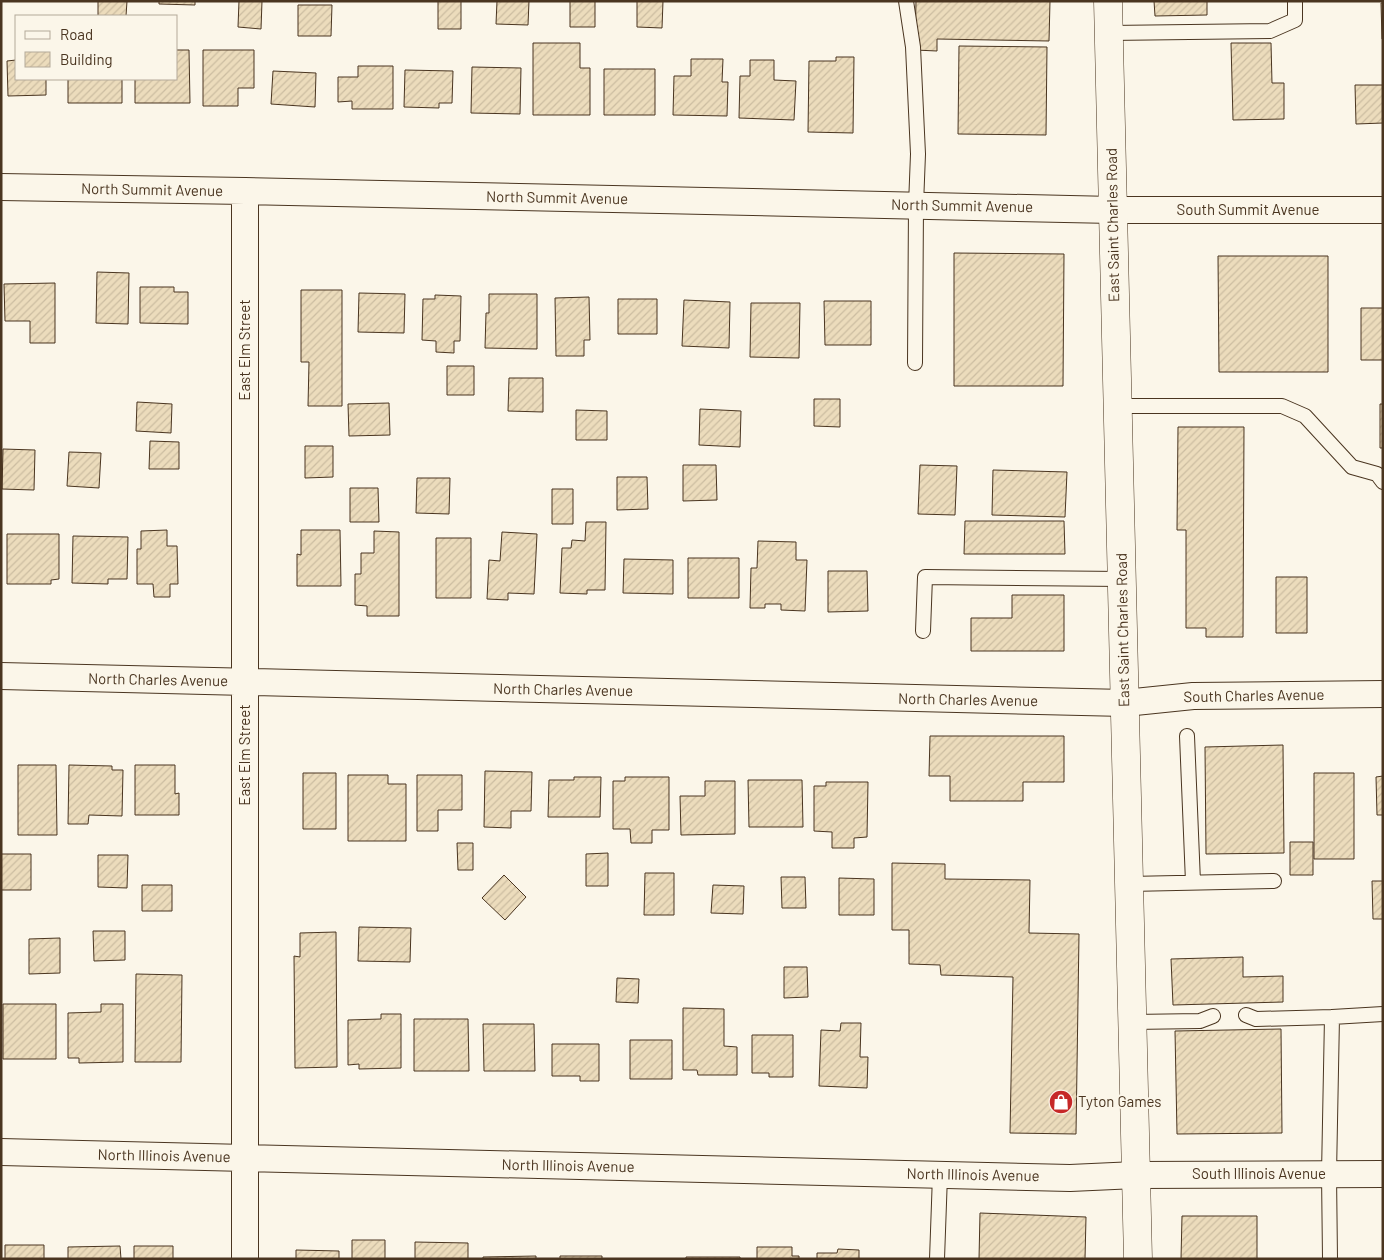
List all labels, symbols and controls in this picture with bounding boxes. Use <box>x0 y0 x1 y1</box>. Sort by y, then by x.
legend <box>15 15 178 80</box>
text: Road <box>60 25 93 43</box>
text: Building <box>60 50 113 68</box>
street label: East Saint Charles Road <box>1102 148 1122 302</box>
street label: North Summit Avenue <box>81 179 223 199</box>
street label: North Summit Avenue <box>486 187 628 207</box>
street label: North Summit Avenue <box>891 195 1033 215</box>
street label: South Summit Avenue <box>1176 200 1320 218</box>
street label: East Elm Street <box>235 299 253 401</box>
street label: East Saint Charles Road <box>1112 553 1132 707</box>
street label: North Charles Avenue <box>88 669 228 689</box>
street label: North Charles Avenue <box>493 679 633 699</box>
street label: South Charles Avenue <box>1183 685 1325 705</box>
street label: North Charles Avenue <box>898 689 1038 709</box>
street label: East Elm Street <box>235 704 253 806</box>
shop icon: Tyton Games <box>1048 1089 1074 1115</box>
place label: Tyton Games <box>1078 1092 1162 1110</box>
street label: North Illinois Avenue <box>97 1145 231 1165</box>
street label: North Illinois Avenue <box>501 1155 635 1175</box>
street label: North Illinois Avenue <box>906 1164 1040 1184</box>
street label: South Illinois Avenue <box>1192 1164 1326 1182</box>

